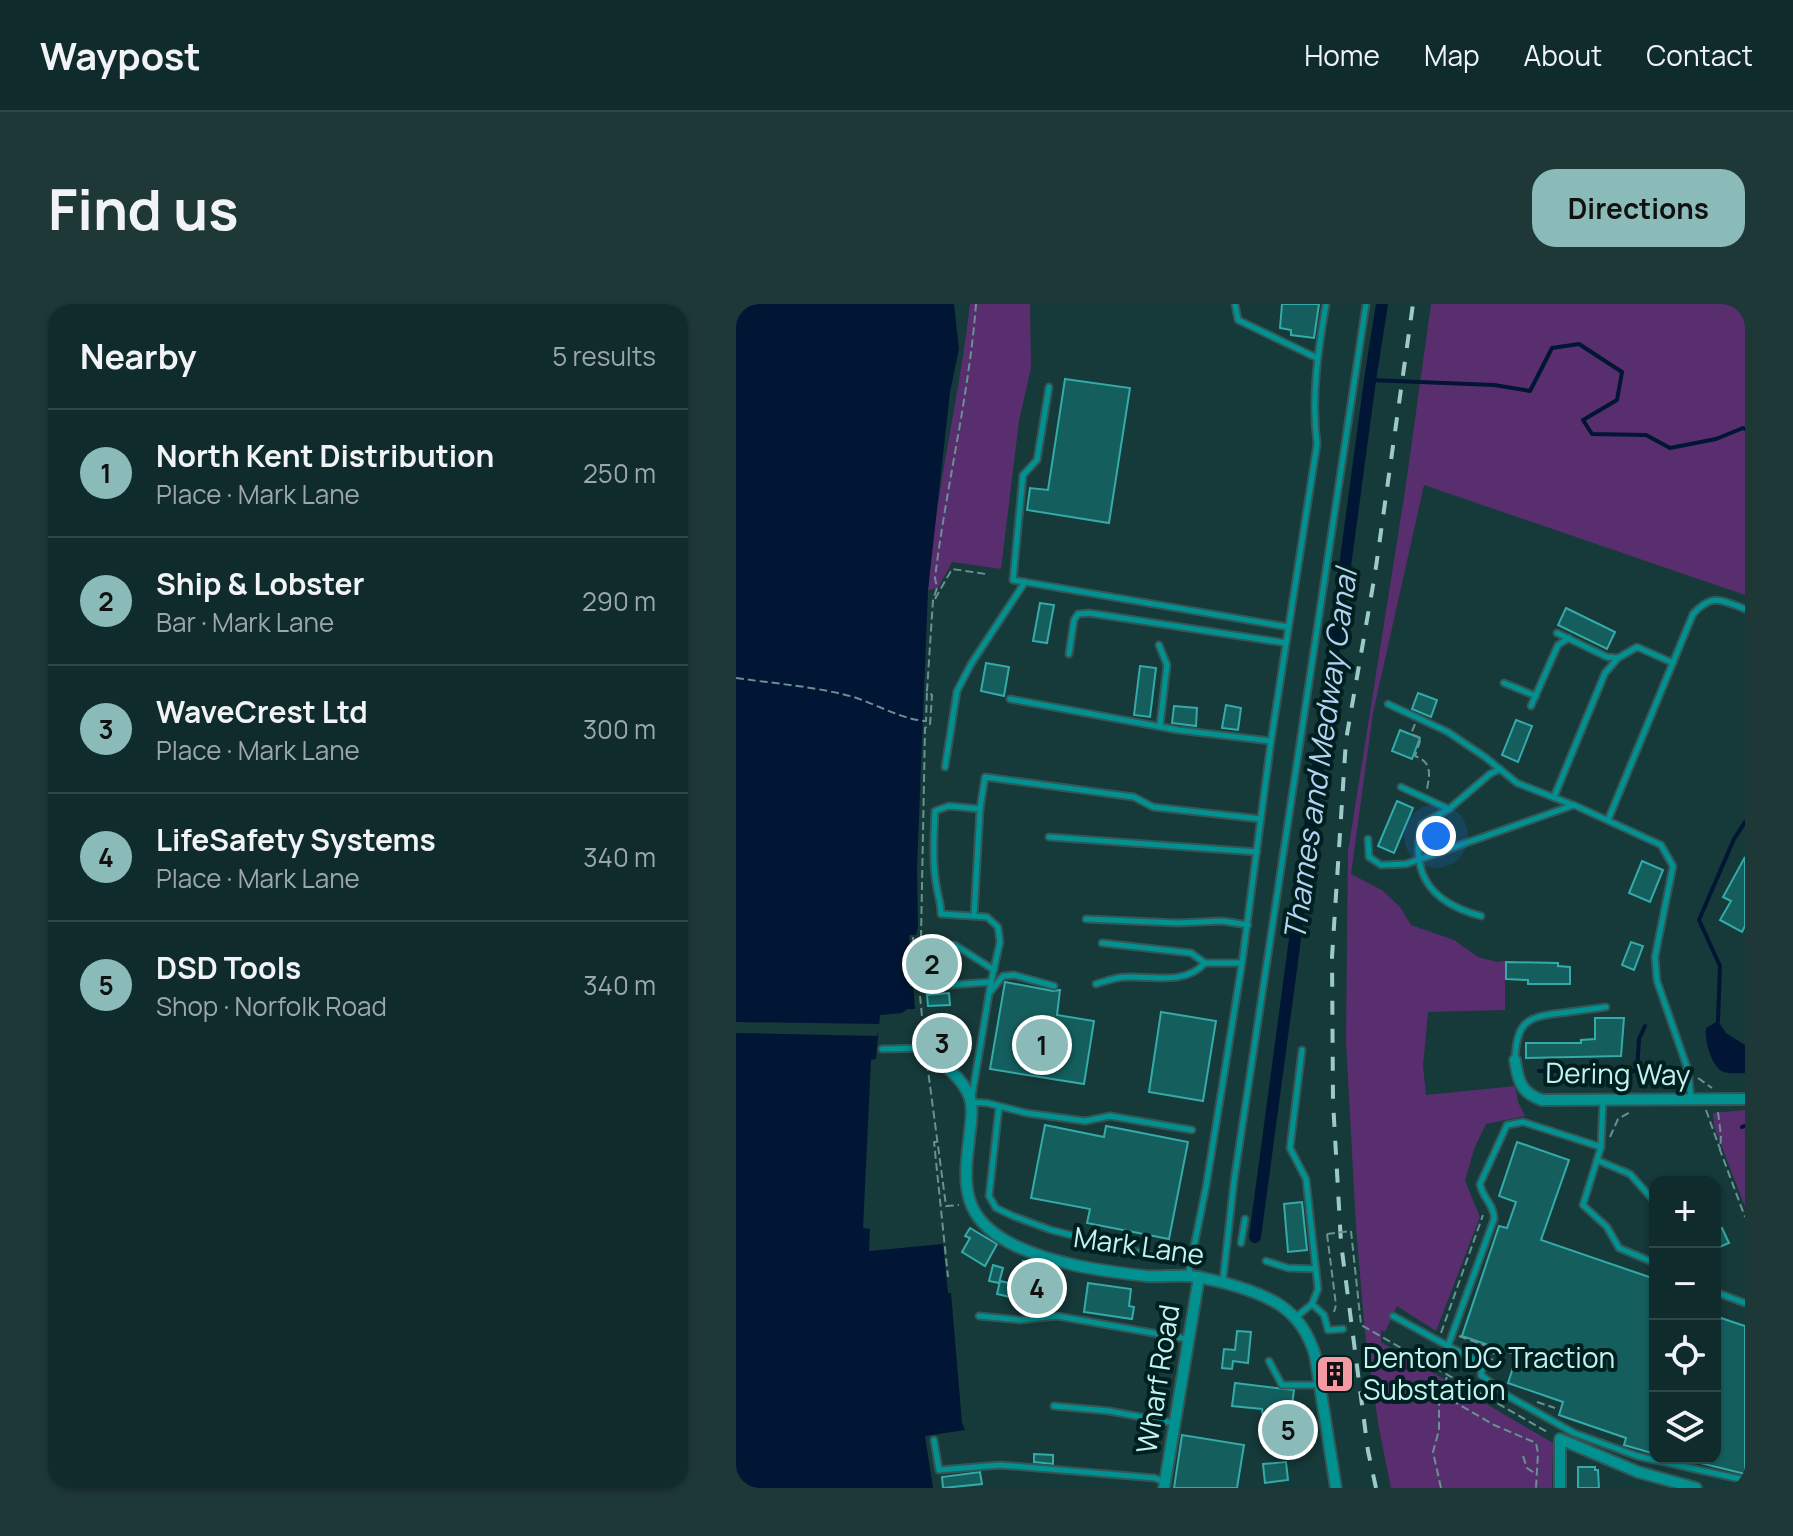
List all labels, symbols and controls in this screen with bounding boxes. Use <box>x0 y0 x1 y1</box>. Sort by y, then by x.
text: Waypost <box>40 29 201 81</box>
text: Home <box>1304 36 1380 74</box>
text: Map <box>1424 36 1480 74</box>
text: About <box>1524 36 1602 74</box>
text: Contact <box>1646 36 1753 74</box>
button: Directions <box>1532 169 1745 247</box>
text: Find us <box>48 170 239 247</box>
text: Nearby <box>80 333 196 379</box>
text: 5 results <box>552 338 656 374</box>
text: North Kent Distribution <box>156 435 494 476</box>
text: 1 <box>100 455 112 491</box>
text: 250 m <box>583 455 656 491</box>
text: Place · Mark Lane <box>156 476 360 512</box>
water label: Thames and Medway Canal <box>1273 562 1366 943</box>
text: Ship & Lobster <box>156 563 365 604</box>
text: 2 <box>98 583 114 619</box>
text: 290 m <box>582 583 656 619</box>
text: Bar · Mark Lane <box>156 604 334 640</box>
text: WaveCrest Ltd <box>156 691 368 732</box>
text: 3 <box>98 711 114 747</box>
text: 300 m <box>583 711 656 747</box>
text: Place · Mark Lane <box>156 732 360 768</box>
your location <box>1416 816 1456 856</box>
text: LifeSafety Systems <box>156 819 436 860</box>
text: 4 <box>98 839 114 875</box>
text: 340 m <box>583 839 656 875</box>
text: Place · Mark Lane <box>156 860 360 896</box>
pin: 2 <box>906 934 958 994</box>
text: DSD Tools <box>156 947 301 988</box>
text: 5 <box>98 967 114 1003</box>
text: 340 m <box>583 967 656 1003</box>
text: Shop · Norfolk Road <box>156 988 387 1024</box>
pin: 3 <box>916 1013 968 1073</box>
pin: 1 <box>1016 1015 1068 1075</box>
street label: Dering Way <box>1545 1053 1691 1093</box>
map controls <box>1649 1176 1721 1464</box>
button: + <box>1649 1176 1721 1248</box>
street label: Mark Lane <box>1071 1217 1207 1273</box>
button: − <box>1649 1248 1721 1320</box>
pin: 4 <box>1011 1258 1063 1318</box>
street label: Wharf Road <box>1126 1302 1188 1456</box>
button: locate <box>1649 1320 1721 1392</box>
place label: Denton DC Traction Substation <box>1363 1338 1615 1408</box>
building icon: Denton DC Traction Substation <box>1314 1353 1356 1395</box>
button: layers <box>1649 1392 1721 1464</box>
pin: 5 <box>1262 1400 1314 1460</box>

